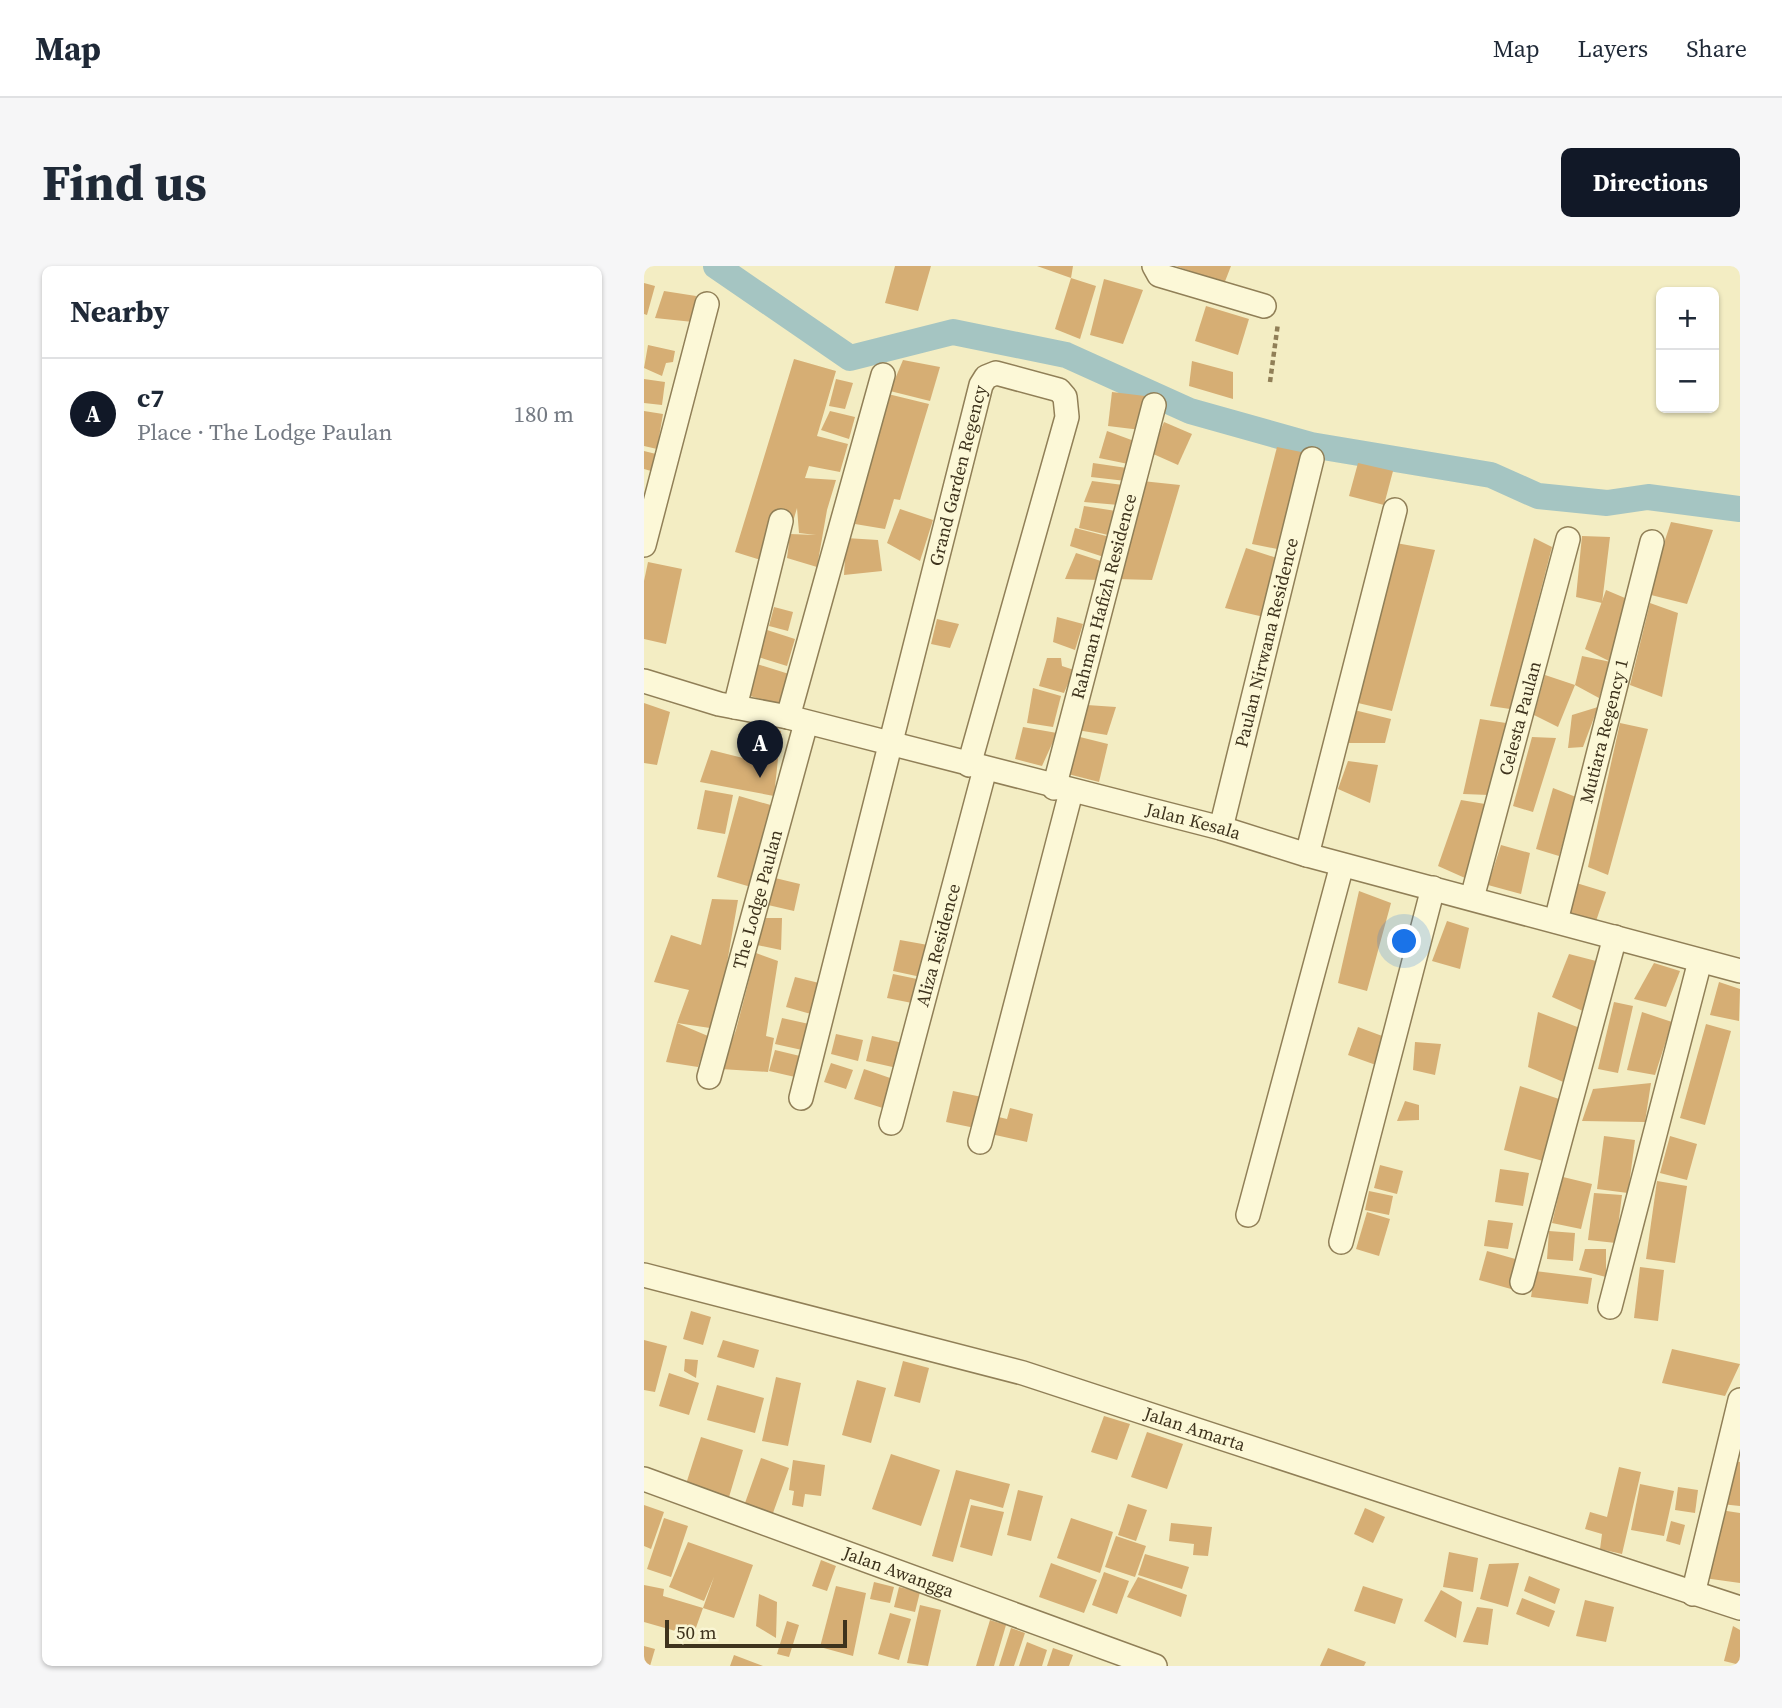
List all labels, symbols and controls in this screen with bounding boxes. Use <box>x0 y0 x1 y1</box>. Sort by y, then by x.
text: Map <box>35 26 101 71</box>
text: Map <box>1493 32 1540 65</box>
text: Layers <box>1578 32 1648 65</box>
text: Share <box>1686 32 1747 65</box>
button: Directions <box>1561 148 1740 217</box>
text: Find us <box>42 149 207 216</box>
map controls <box>1656 287 1719 413</box>
button: + <box>1656 287 1719 350</box>
text: Nearby <box>70 291 169 332</box>
button: − <box>1656 350 1719 413</box>
text: c7 <box>137 380 164 416</box>
street label: Grand Garden Regency <box>923 382 993 568</box>
text: A <box>85 398 101 430</box>
text: 180 m <box>513 398 574 430</box>
text: Place · The Lodge Paulan <box>137 416 393 448</box>
street label: Rahman Hafizh Residence <box>1065 491 1142 702</box>
street label: Paulan Nirwana Residence <box>1228 535 1304 750</box>
street label: Mutiara Regency 1 <box>1573 656 1634 806</box>
street label: Celesta Paulan <box>1492 658 1547 778</box>
pin: A <box>737 720 783 778</box>
street label: Jalan Kesala <box>1142 796 1245 846</box>
street label: The Lodge Paulan <box>726 827 788 972</box>
street label: Aliza Residence <box>909 881 966 1009</box>
your location <box>1387 924 1421 958</box>
street label: Jalan Amarta <box>1140 1400 1249 1457</box>
street label: Jalan Awangga <box>839 1540 958 1604</box>
scale bar <box>665 1617 847 1649</box>
text: 50 m <box>676 1619 717 1645</box>

